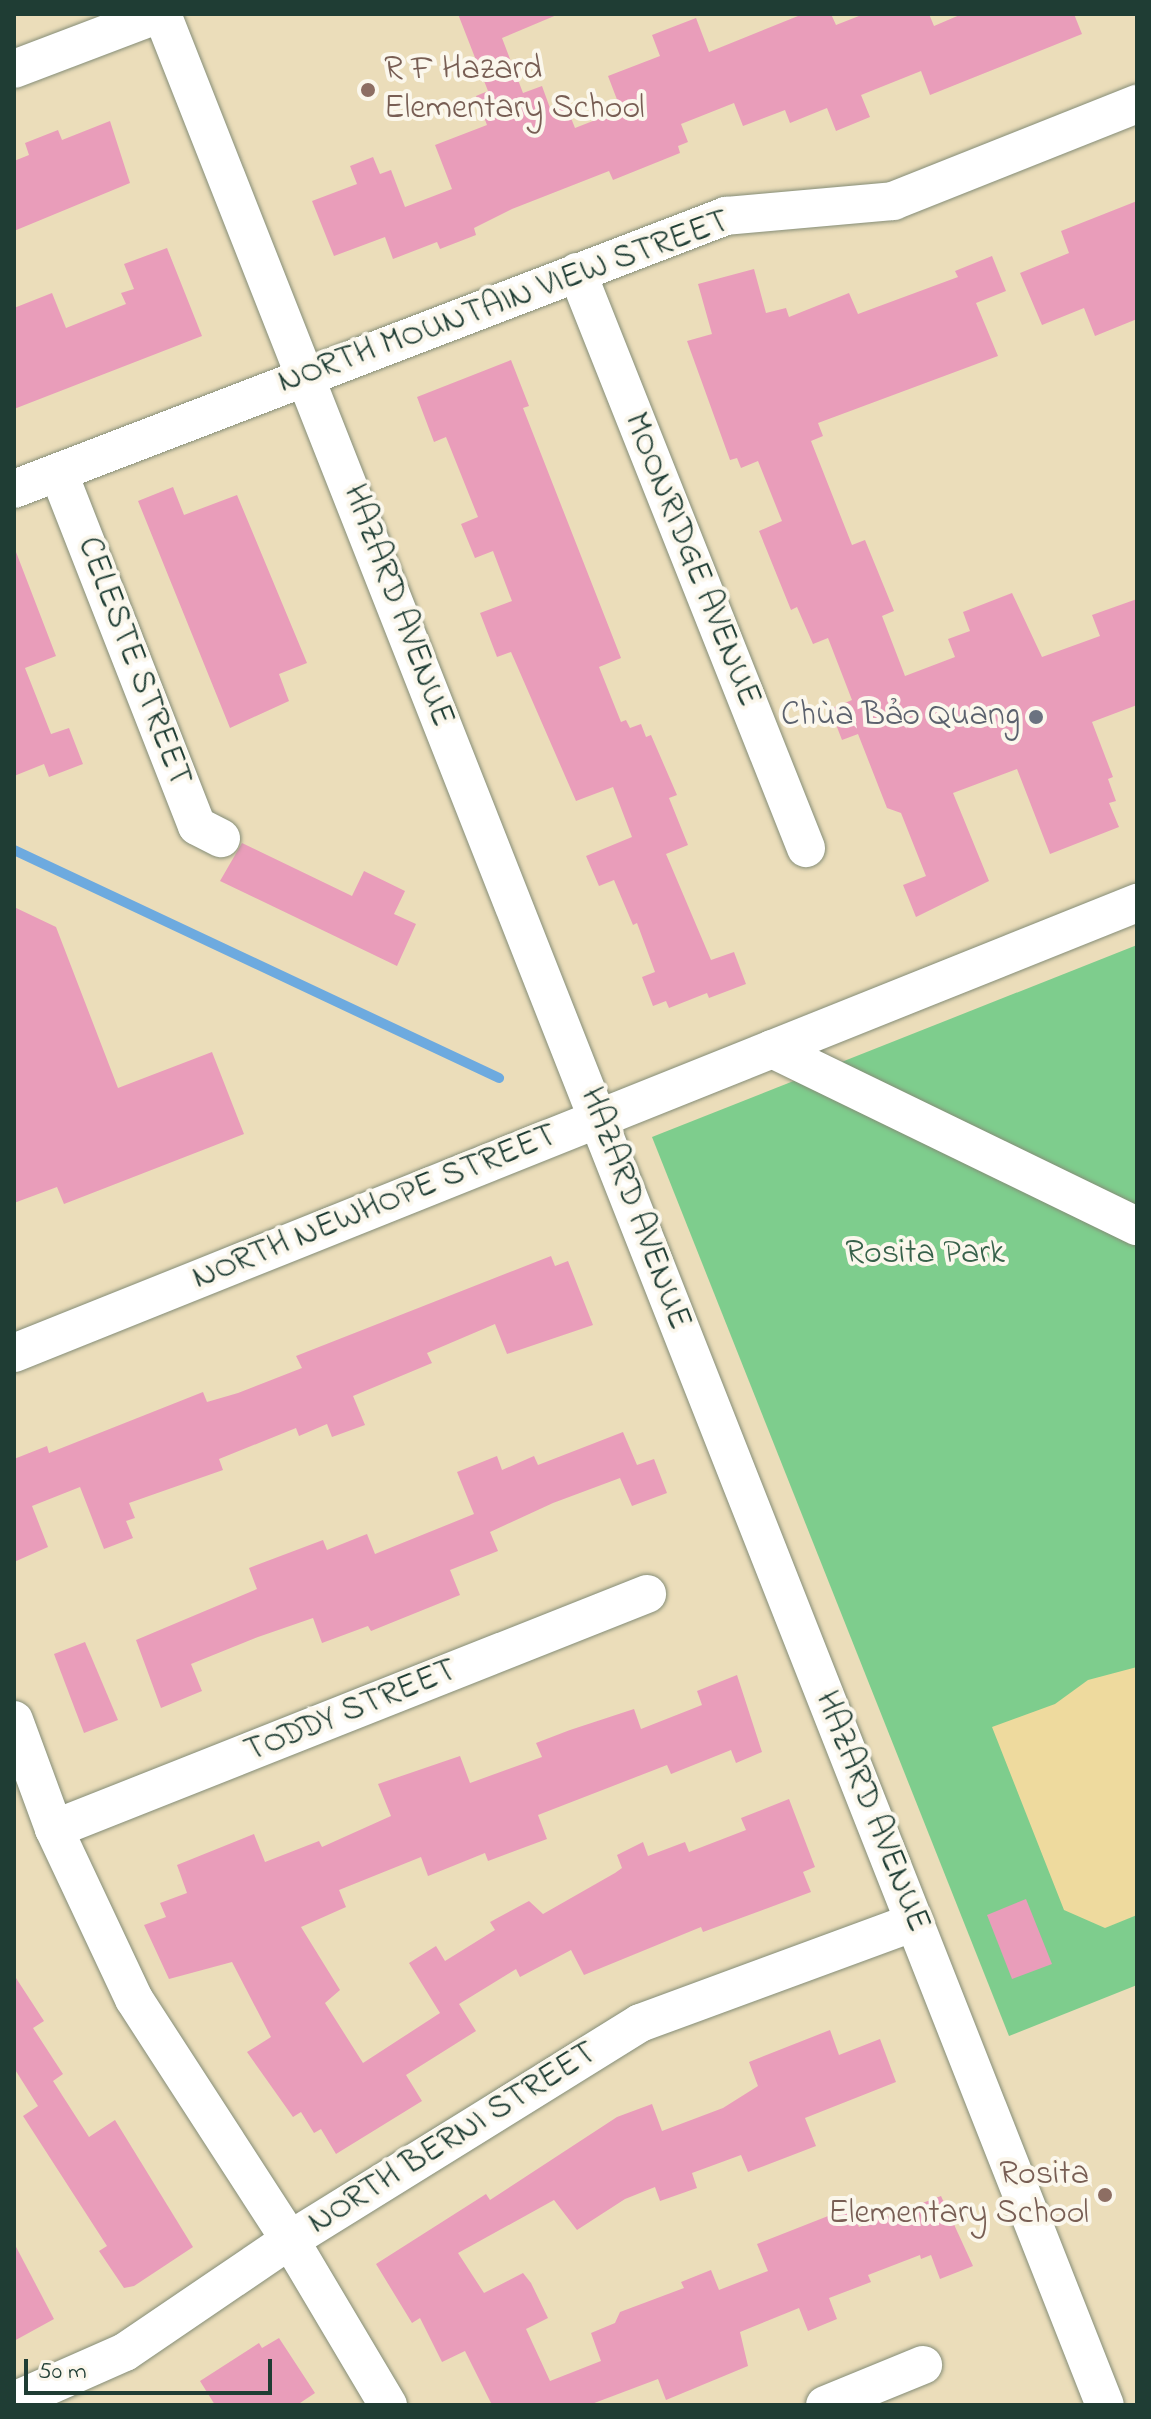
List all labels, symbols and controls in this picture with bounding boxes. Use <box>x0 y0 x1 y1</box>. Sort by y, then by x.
place label: R F Hazard Elementary School <box>384 50 645 130</box>
marker: R F Hazard Elementary School <box>359 81 377 99</box>
street label: NORTH MOUNTAIN VIEW STREET <box>273 202 735 404</box>
street label: MOONRIDGE AVENUE <box>613 407 769 713</box>
street label: HAZARD AVENUE <box>332 479 462 733</box>
street label: CELESTE STREET <box>67 532 199 792</box>
place label: Chùa Bảo Quang <box>781 697 1020 737</box>
marker: Chùa Bảo Quang <box>1027 708 1045 726</box>
street label: HAZARD AVENUE <box>569 1082 699 1336</box>
street label: NORTH NEWHOPE STREET <box>187 1116 563 1300</box>
park label: Rosita Park <box>845 1235 1005 1275</box>
street label: TODDY STREET <box>239 1651 463 1773</box>
street label: HAZARD AVENUE <box>804 1686 938 1938</box>
street label: NORTH BERNI STREET <box>301 2034 605 2244</box>
place label: Rosita Elementary School <box>828 2155 1089 2234</box>
marker: Rosita Elementary School <box>1096 2186 1114 2204</box>
scale bar <box>28 2343 276 2393</box>
text: 50 m <box>38 2355 87 2390</box>

